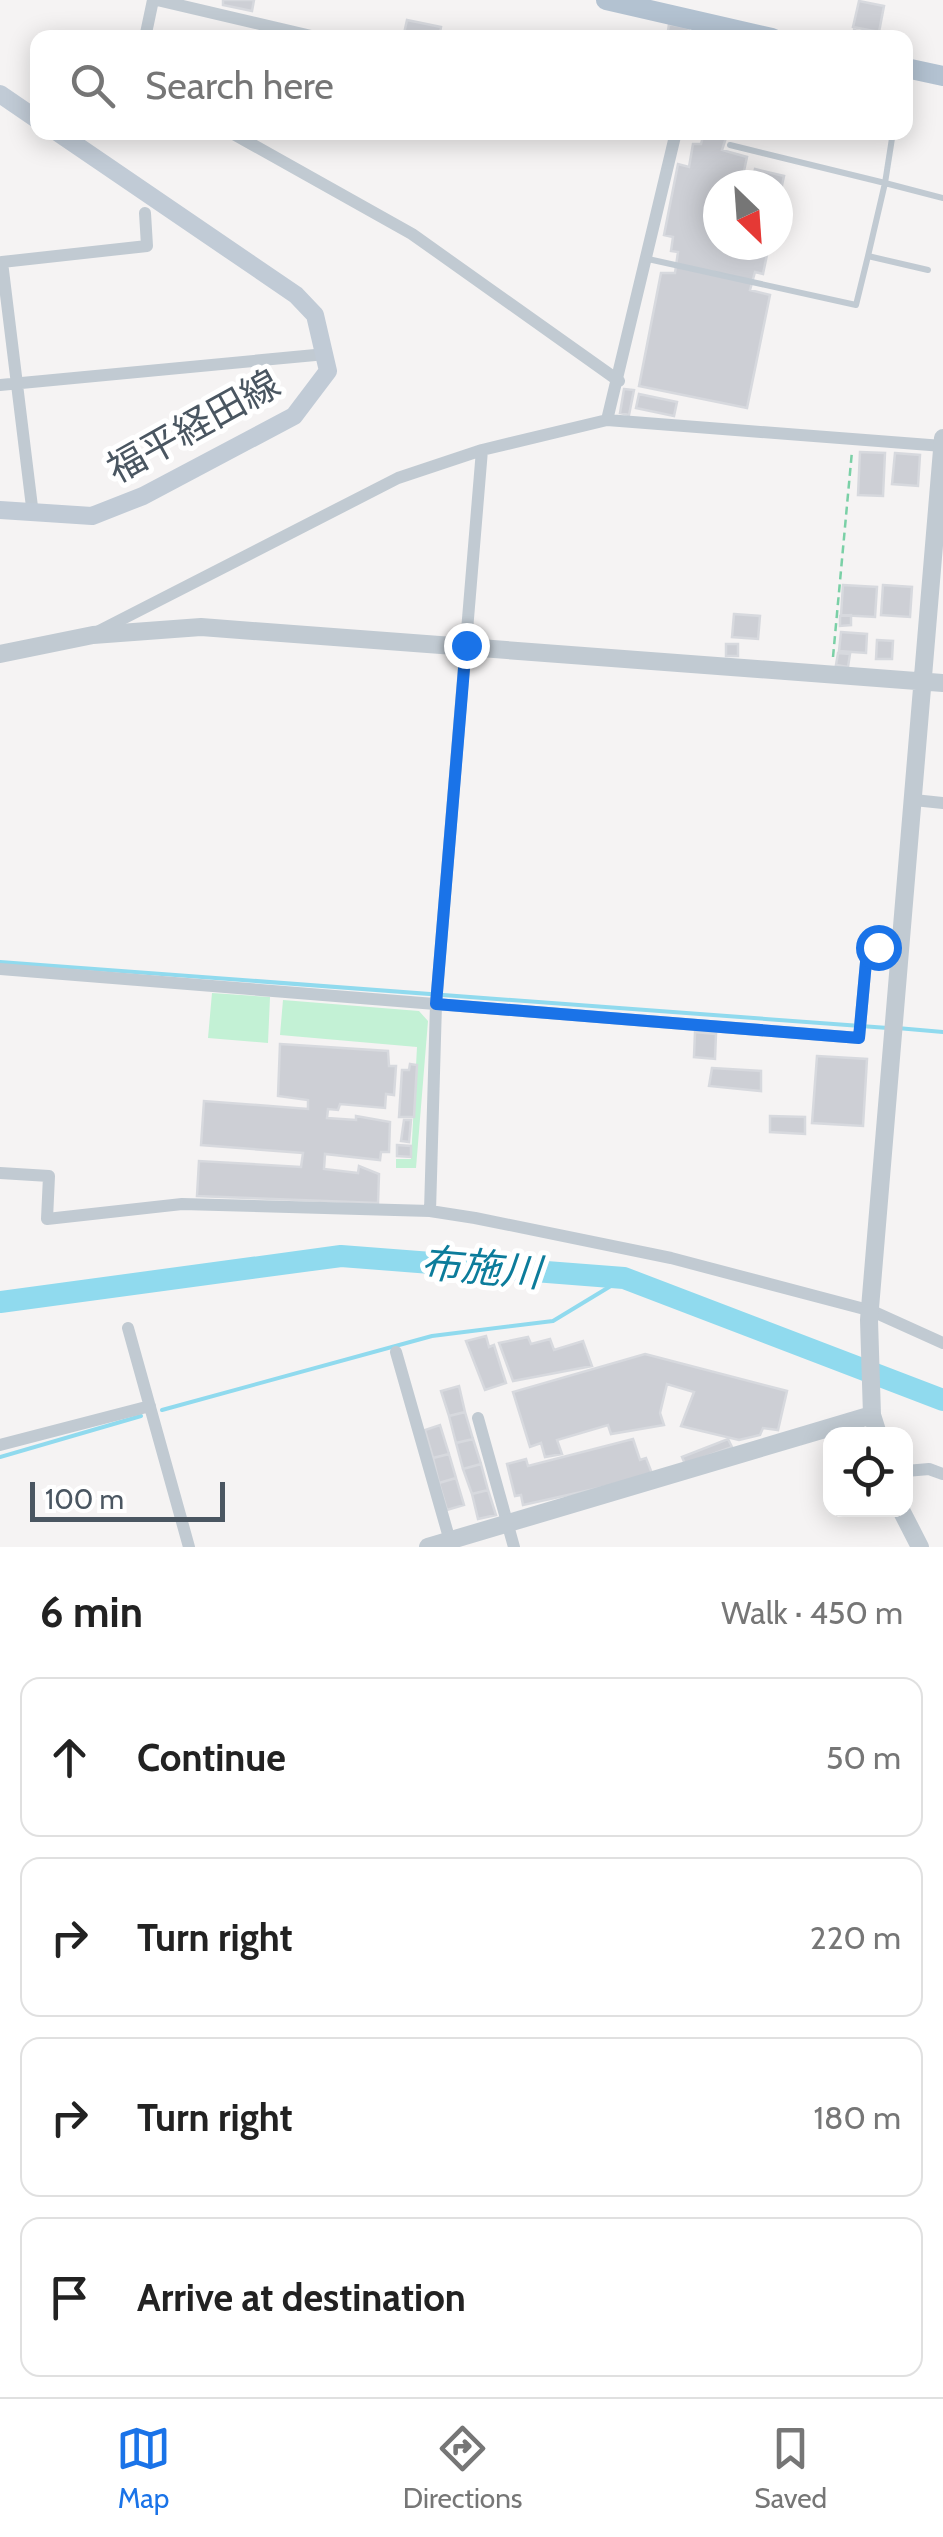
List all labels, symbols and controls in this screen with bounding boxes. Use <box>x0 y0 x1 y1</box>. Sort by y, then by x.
search box <box>30 30 913 140</box>
icon: search <box>65 58 120 113</box>
text: Search here <box>145 62 334 109</box>
north arrow <box>703 170 793 260</box>
street label: 福平経田線 <box>99 359 287 493</box>
route end <box>444 623 490 669</box>
route start <box>856 925 902 971</box>
water label: 布施川 <box>419 1237 547 1297</box>
map controls <box>823 1427 913 1517</box>
button: locate <box>823 1427 913 1517</box>
scale bar <box>30 1477 225 1522</box>
text: 100 m <box>45 1482 124 1516</box>
text: 6 min <box>40 1586 143 1638</box>
text: Walk · 450 m <box>721 1593 903 1632</box>
icon: ahead <box>42 1730 97 1785</box>
text: Continue <box>137 1734 286 1781</box>
text: 50 m <box>826 1738 901 1777</box>
icon: right <box>42 1910 97 1965</box>
text: Turn right <box>137 1914 293 1961</box>
text: 220 m <box>810 1918 901 1957</box>
icon: right <box>42 2090 97 2145</box>
text: Turn right <box>137 2094 293 2141</box>
text: 180 m <box>814 2098 901 2137</box>
icon: arrive <box>42 2270 97 2325</box>
text: Arrive at destination <box>137 2274 466 2321</box>
tab: Map <box>116 2421 171 2515</box>
tab: Directions <box>403 2421 522 2515</box>
tab: Saved <box>754 2421 827 2515</box>

